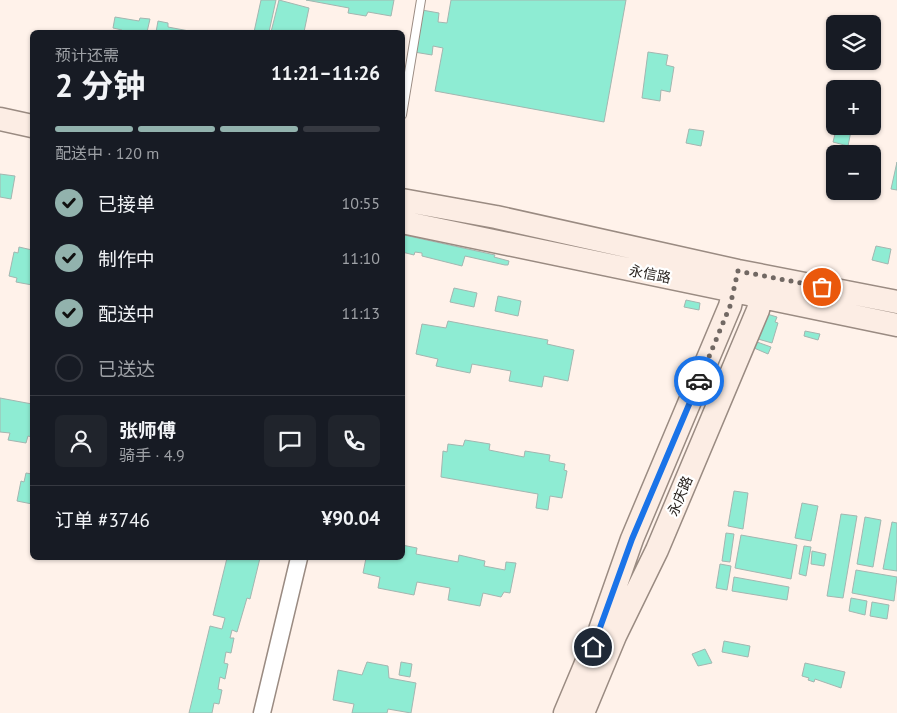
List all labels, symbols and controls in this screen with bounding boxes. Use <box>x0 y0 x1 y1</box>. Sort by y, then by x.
map controls <box>826 15 881 200</box>
button: layers <box>826 15 881 70</box>
text: 预计还需 <box>55 45 119 65</box>
text: 11:21–11:26 <box>271 61 380 85</box>
text: 2 分钟 <box>55 64 145 106</box>
button: + <box>826 80 881 135</box>
text: 配送中 · 120 m <box>55 143 159 163</box>
button: − <box>826 145 881 200</box>
icon: check <box>55 189 83 217</box>
text: 已接单 <box>98 192 155 216</box>
text: 10:55 <box>342 193 380 213</box>
icon: check <box>55 244 83 272</box>
text: 制作中 <box>98 247 155 271</box>
text: 11:10 <box>342 248 380 268</box>
street label: 永信路 <box>628 261 672 287</box>
pin <box>801 266 843 308</box>
icon: bag <box>808 273 836 301</box>
icon: check <box>55 299 83 327</box>
text: 配送中 <box>98 302 155 326</box>
text: 11:13 <box>342 303 380 323</box>
courier <box>674 356 724 406</box>
text: 已送达 <box>98 357 155 381</box>
icon: car <box>685 367 713 395</box>
button: person <box>55 415 107 467</box>
button: chat <box>264 415 316 467</box>
button: phone <box>328 415 380 467</box>
text: 张师傅 <box>119 418 176 442</box>
text: 骑手 · 4.9 <box>119 445 185 465</box>
street label: 永庆路 <box>664 473 696 519</box>
text: ¥90.04 <box>321 506 380 530</box>
text: 订单 #3746 <box>55 508 150 532</box>
pin <box>572 626 614 668</box>
icon: home <box>579 633 607 661</box>

